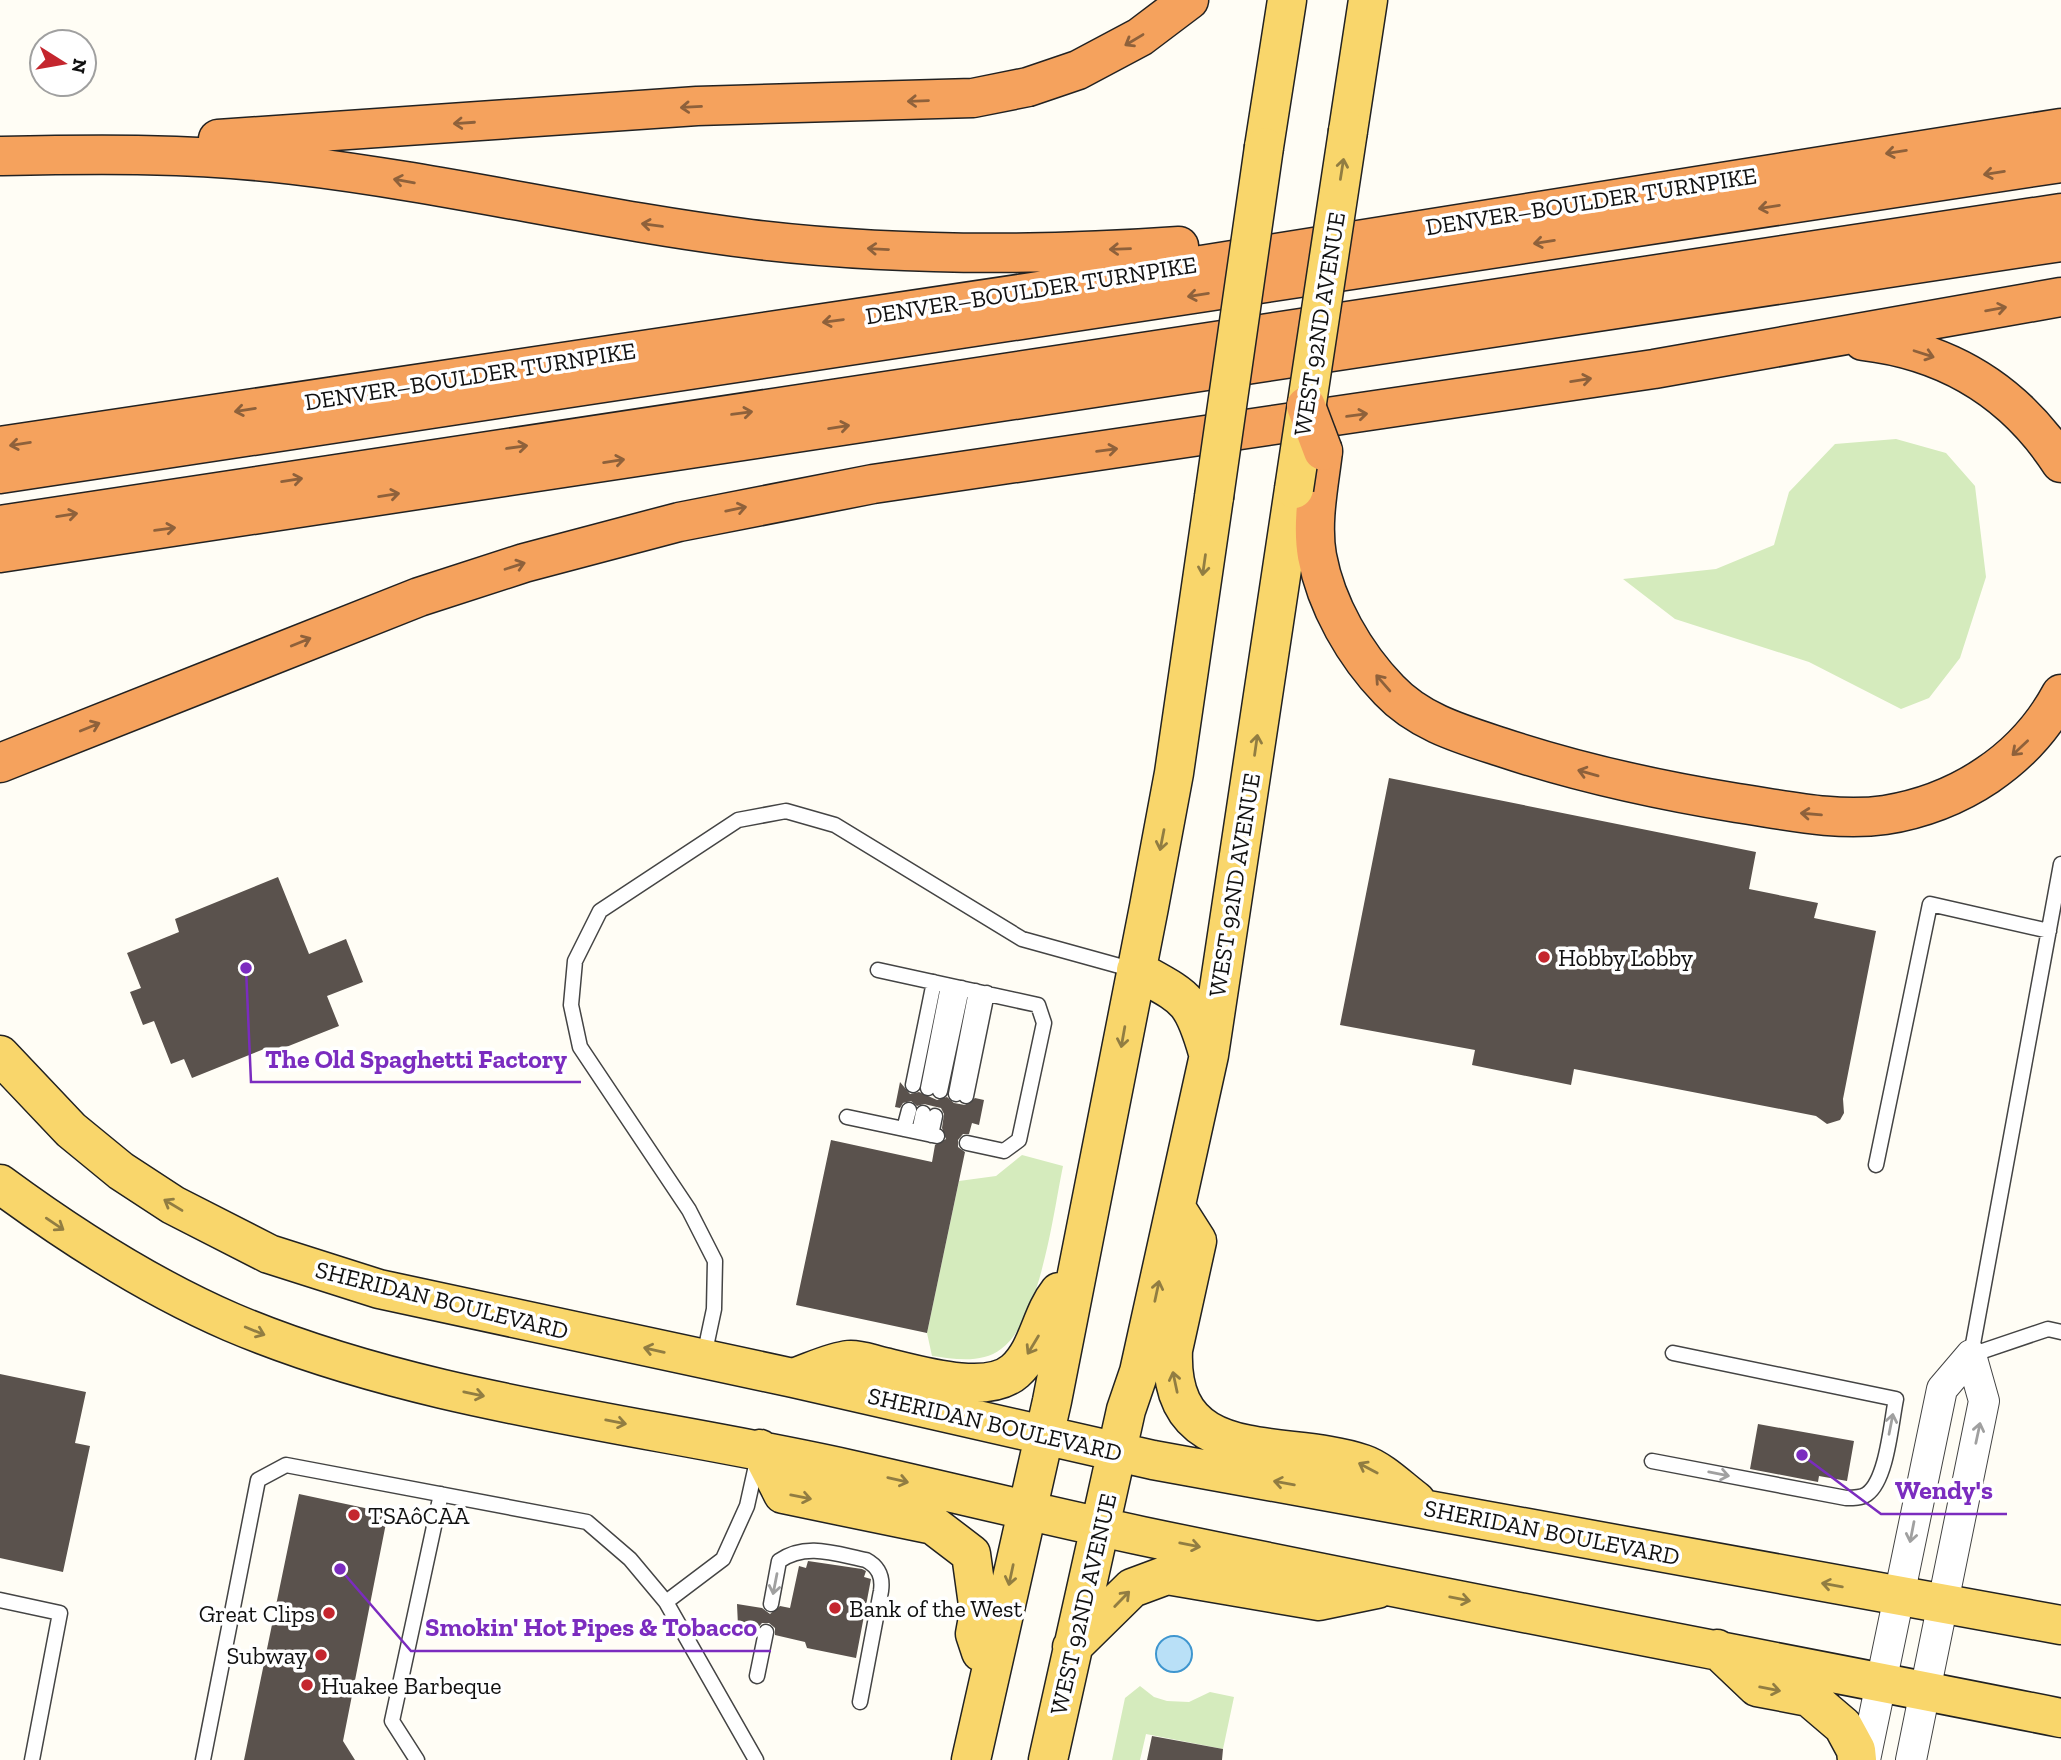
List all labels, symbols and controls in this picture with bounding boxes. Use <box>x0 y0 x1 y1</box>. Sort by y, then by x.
north arrow <box>28 28 98 98</box>
one-way arrow <box>1125 34 1145 48</box>
text: N <box>67 57 92 75</box>
one-way arrow <box>907 95 930 108</box>
one-way arrow <box>680 101 703 114</box>
one-way arrow <box>453 116 476 129</box>
one-way arrow <box>1886 146 1908 159</box>
one-way arrow <box>1336 158 1349 181</box>
street label: DENVER–BOULDER TURNPIKE <box>1423 160 1759 242</box>
one-way arrow <box>1983 167 2005 180</box>
one-way arrow <box>393 174 416 187</box>
one-way arrow <box>1758 201 1780 214</box>
street label: WEST 92ND AVENUE <box>1287 210 1351 438</box>
one-way arrow <box>641 218 664 231</box>
one-way arrow <box>1533 236 1556 249</box>
one-way arrow <box>867 243 890 256</box>
one-way arrow <box>1109 243 1132 256</box>
street label: DENVER–BOULDER TURNPIKE <box>863 249 1199 331</box>
one-way arrow <box>1187 289 1210 302</box>
one-way arrow <box>1984 302 2007 315</box>
one-way arrow <box>822 315 845 328</box>
street label: DENVER–BOULDER TURNPIKE <box>302 335 638 417</box>
one-way arrow <box>1913 348 1935 361</box>
one-way arrow <box>1570 374 1592 387</box>
one-way arrow <box>234 404 257 417</box>
one-way arrow <box>730 406 753 419</box>
one-way arrow <box>1345 408 1367 421</box>
one-way arrow <box>827 420 850 433</box>
one-way arrow <box>9 437 32 450</box>
one-way arrow <box>505 440 528 453</box>
one-way arrow <box>1095 444 1118 457</box>
one-way arrow <box>602 454 625 467</box>
one-way arrow <box>280 473 303 486</box>
one-way arrow <box>378 488 400 501</box>
one-way arrow <box>724 502 747 516</box>
one-way arrow <box>56 508 78 521</box>
one-way arrow <box>153 522 175 535</box>
one-way arrow <box>1197 553 1210 576</box>
one-way arrow <box>504 559 526 571</box>
one-way arrow <box>289 634 311 647</box>
one-way arrow <box>1375 674 1391 692</box>
one-way arrow <box>79 719 100 732</box>
one-way arrow <box>1250 734 1263 757</box>
one-way arrow <box>2012 739 2030 756</box>
one-way arrow <box>1577 766 1600 779</box>
street label: WEST 92ND AVENUE <box>1202 771 1266 999</box>
one-way arrow <box>1801 807 1823 820</box>
one-way arrow <box>1154 828 1168 851</box>
place label: Hobby Lobby <box>1558 943 1694 972</box>
marker: Hobby Lobby <box>1536 949 1552 965</box>
one-way arrow <box>1115 1025 1129 1048</box>
callout: The Old Spaghetti Factory <box>251 1035 581 1082</box>
text: The Old Spaghetti Factory <box>265 1043 567 1075</box>
one-way arrow <box>163 1197 183 1211</box>
one-way arrow <box>45 1217 65 1231</box>
street label: SHERIDAN BOULEVARD <box>312 1254 572 1346</box>
one-way arrow <box>1151 1280 1165 1303</box>
one-way arrow <box>244 1326 266 1339</box>
one-way arrow <box>1026 1334 1040 1354</box>
one-way arrow <box>643 1343 666 1356</box>
one-way arrow <box>1167 1371 1181 1394</box>
street label: SHERIDAN BOULEVARD <box>865 1381 1125 1467</box>
one-way arrow <box>462 1388 485 1401</box>
one-way arrow <box>1884 1413 1898 1436</box>
one-way arrow <box>604 1416 627 1429</box>
one-way arrow <box>1971 1422 1985 1445</box>
one-way arrow <box>1358 1461 1378 1475</box>
callout: Wendy's <box>1881 1467 2007 1514</box>
one-way arrow <box>1707 1468 1730 1481</box>
one-way arrow <box>886 1474 909 1488</box>
text: Wendy's <box>1895 1474 1993 1506</box>
one-way arrow <box>1273 1475 1295 1489</box>
street label: WEST 92ND AVENUE <box>1043 1490 1123 1718</box>
one-way arrow <box>789 1491 812 1505</box>
street label: SHERIDAN BOULEVARD <box>1422 1493 1682 1571</box>
place label: TSAôCAA <box>368 1501 470 1530</box>
marker: TSAôCAA <box>346 1507 362 1523</box>
one-way arrow <box>1905 1520 1919 1543</box>
one-way arrow <box>1178 1539 1201 1553</box>
one-way arrow <box>1004 1564 1017 1586</box>
one-way arrow <box>768 1572 781 1595</box>
one-way arrow <box>1821 1578 1844 1591</box>
one-way arrow <box>1113 1591 1130 1608</box>
one-way arrow <box>1448 1592 1471 1606</box>
place label: Bank of the West <box>849 1594 1023 1623</box>
place label: Great Clips <box>199 1599 315 1628</box>
marker: Bank of the West <box>827 1600 843 1616</box>
callout: Smokin' Hot Pipes & Tobacco <box>411 1604 771 1651</box>
marker: Great Clips <box>321 1605 337 1621</box>
text: Smokin' Hot Pipes & Tobacco <box>425 1611 757 1643</box>
place label: Subway <box>226 1641 308 1670</box>
marker: Subway <box>313 1647 329 1663</box>
place label: Huakee Barbeque <box>321 1671 502 1700</box>
marker: Huakee Barbeque <box>299 1677 315 1693</box>
one-way arrow <box>1758 1683 1781 1696</box>

